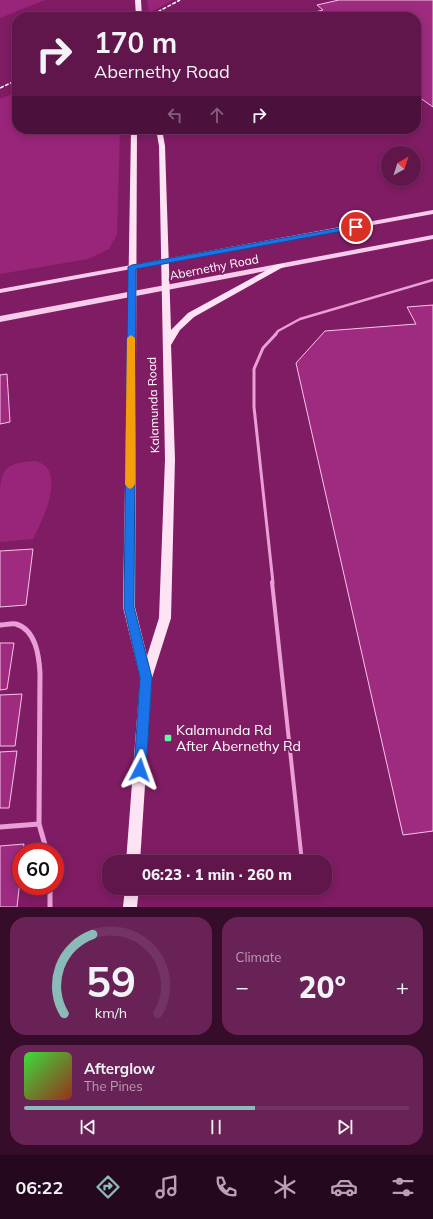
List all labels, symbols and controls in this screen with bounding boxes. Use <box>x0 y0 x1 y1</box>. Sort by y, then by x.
text: 170 m <box>94 25 177 60</box>
icon: right <box>28 28 80 80</box>
text: Abernethy Road <box>94 60 230 83</box>
icon: left <box>164 104 186 126</box>
icon: ahead <box>206 104 228 126</box>
icon: right <box>248 104 270 126</box>
north arrow <box>381 146 421 186</box>
map controls <box>381 146 421 186</box>
pin <box>339 210 373 244</box>
icon: arrive <box>345 216 367 238</box>
street label: Abernethy Road <box>168 251 260 283</box>
street label: Kalamunda Road <box>144 357 162 453</box>
place label: Kalamunda Rd After Abernethy Rd <box>176 721 301 755</box>
marker: Kalamunda Rd After Abernethy Rd <box>163 733 173 743</box>
position arrow <box>119 749 161 791</box>
speed limit sign: 60 <box>12 843 64 895</box>
text: 06:23 · 1 min · 260 m <box>142 865 292 884</box>
text: Climate <box>236 949 281 965</box>
text: 59 <box>86 955 136 1007</box>
text: 20° <box>298 968 346 1006</box>
text: − <box>236 973 249 1001</box>
text: + <box>396 973 409 1001</box>
text: km/h <box>95 1004 127 1022</box>
text: Afterglow <box>84 1059 155 1078</box>
text: The Pines <box>84 1078 143 1094</box>
icon: previous <box>77 1116 99 1138</box>
icon: pause <box>205 1116 227 1138</box>
icon: next <box>334 1116 356 1138</box>
icon: directions <box>94 1173 122 1201</box>
icon: music <box>153 1173 181 1201</box>
icon: phone <box>212 1173 240 1201</box>
icon: climate <box>271 1173 299 1201</box>
icon: car <box>330 1173 358 1201</box>
icon: filters <box>389 1173 417 1201</box>
text: 06:22 <box>16 1176 63 1199</box>

